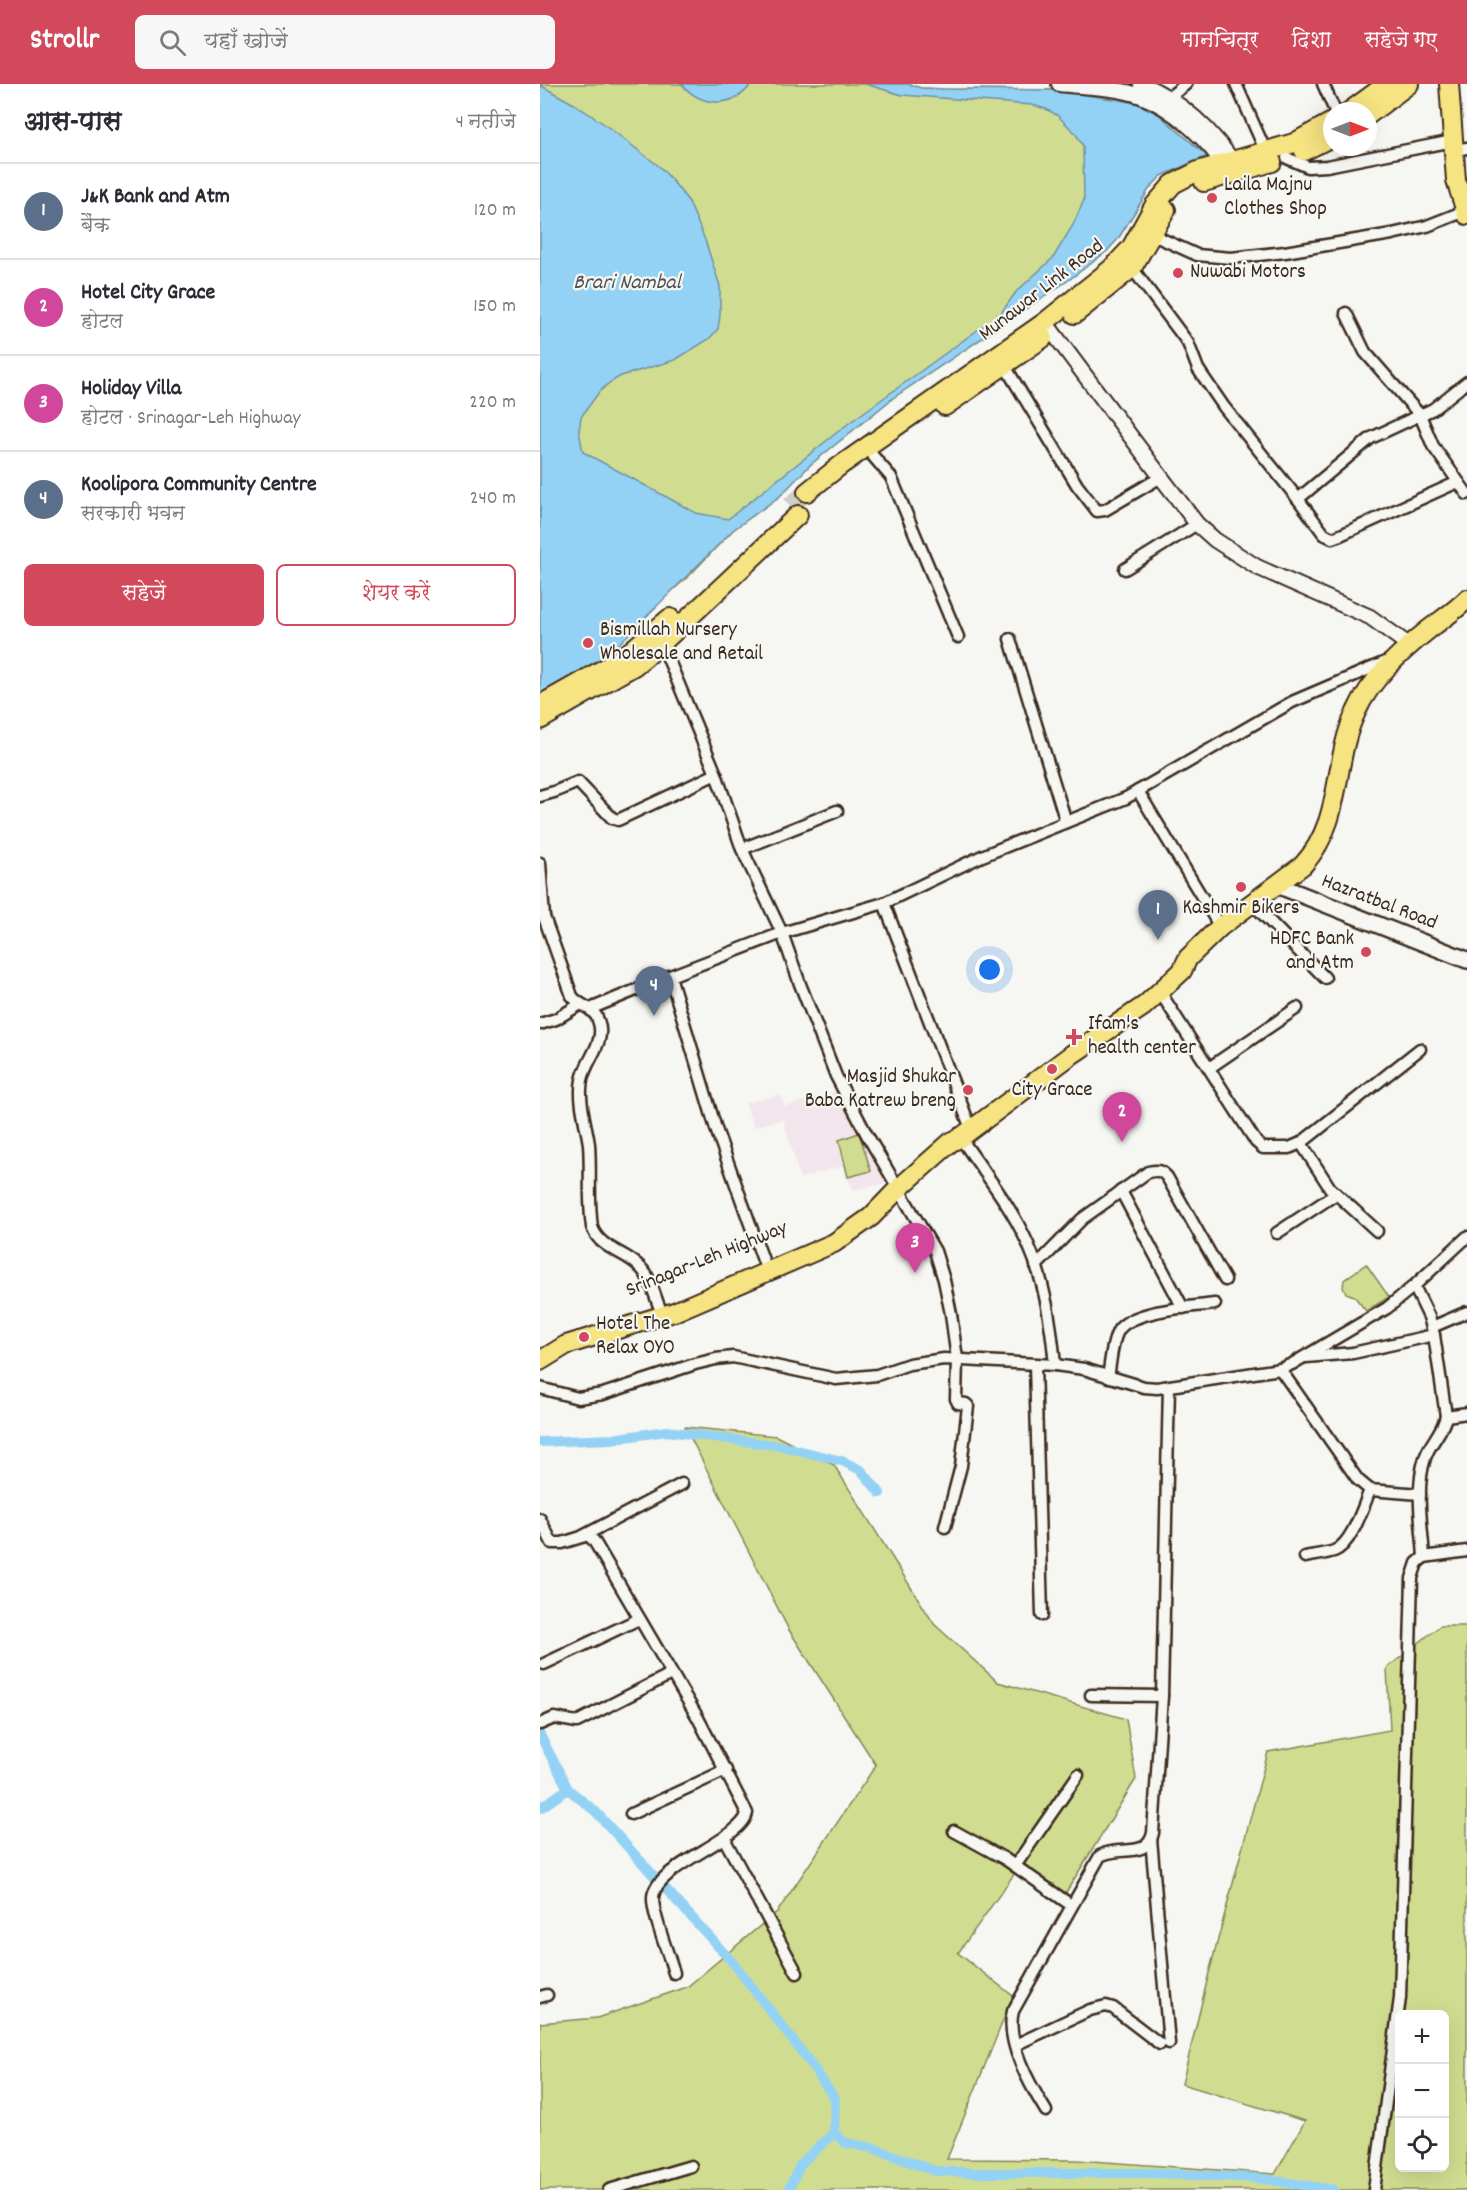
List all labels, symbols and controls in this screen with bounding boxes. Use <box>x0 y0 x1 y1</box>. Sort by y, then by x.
search box <box>135 15 555 69</box>
text: Strollr <box>30 22 99 62</box>
icon: search <box>156 26 189 59</box>
text: यहाँ खोजें <box>204 27 288 58</box>
text: मानचित्र <box>1181 27 1258 57</box>
text: दिशा <box>1291 27 1331 57</box>
text: सहेजे गए <box>1364 27 1437 57</box>
north arrow <box>1323 102 1377 156</box>
text: आस-पास <box>24 105 121 142</box>
text: 4 नतीजे <box>455 109 516 137</box>
place label: Laila Majnu Clothes Shop <box>1224 171 1327 225</box>
text: J&K Bank and Atm <box>81 182 230 213</box>
marker: Laila Majnu Clothes Shop <box>1205 191 1219 205</box>
text: 1 <box>41 197 46 225</box>
text: 120 m <box>474 197 516 225</box>
text: बैंक <box>81 213 110 241</box>
street label: Munawar Link Road <box>973 232 1111 350</box>
place label: Nuwabi Motors <box>1190 258 1306 288</box>
marker: Nuwabi Motors <box>1171 266 1185 280</box>
water label: Brari Nambal <box>573 268 683 299</box>
text: Hotel City Grace <box>81 278 215 309</box>
text: 2 <box>39 293 48 321</box>
text: 150 m <box>473 293 516 321</box>
text: होटल <box>81 309 123 337</box>
text: Holiday Villa <box>81 374 181 405</box>
text: 3 <box>39 389 48 417</box>
text: 220 m <box>469 389 516 417</box>
text: होटल · Srinagar-Leh Highway <box>81 405 301 433</box>
text: Koolipora Community Centre <box>81 470 317 501</box>
text: 4 <box>39 485 48 513</box>
text: 240 m <box>470 485 516 513</box>
text: सरकारी भवन <box>81 501 185 529</box>
button: सहेजें <box>24 564 264 626</box>
button: शेयर करें <box>276 564 516 626</box>
place label: Bismillah Nursery Wholesale and Retail <box>600 616 763 670</box>
marker: Bismillah Nursery Wholesale and Retail <box>581 636 595 650</box>
street label: Hazratbal Road <box>1317 867 1441 939</box>
marker: Kashmir Bikers <box>1234 880 1248 894</box>
pin: 1 <box>1138 890 1178 940</box>
place label: Kashmir Bikers <box>1182 894 1300 924</box>
place label: HDFC Bank and Atm <box>1270 925 1354 979</box>
marker: HDFC Bank and Atm <box>1359 945 1373 959</box>
your location <box>975 955 1004 984</box>
pin: 4 <box>634 966 674 1016</box>
place label: Ifam's health center <box>1088 1010 1196 1064</box>
marker: Ifam's health center <box>1065 1028 1083 1046</box>
marker: City Grace <box>1045 1062 1059 1076</box>
place label: Masjid Shukar Baba Katrew breng <box>805 1063 956 1117</box>
place label: City Grace <box>1011 1076 1093 1106</box>
marker: Masjid Shukar Baba Katrew breng <box>961 1083 975 1097</box>
pin: 2 <box>1102 1092 1142 1142</box>
street label: Srinagar-Leh Highway <box>622 1214 793 1306</box>
pin: 3 <box>896 1224 934 1273</box>
place label: Hotel The Relax OYO <box>596 1310 675 1364</box>
marker: Hotel The Relax OYO <box>577 1330 591 1344</box>
map controls <box>1395 2010 1449 2172</box>
button: + <box>1395 2010 1449 2064</box>
button: − <box>1395 2064 1449 2118</box>
button: locate <box>1395 2118 1449 2172</box>

